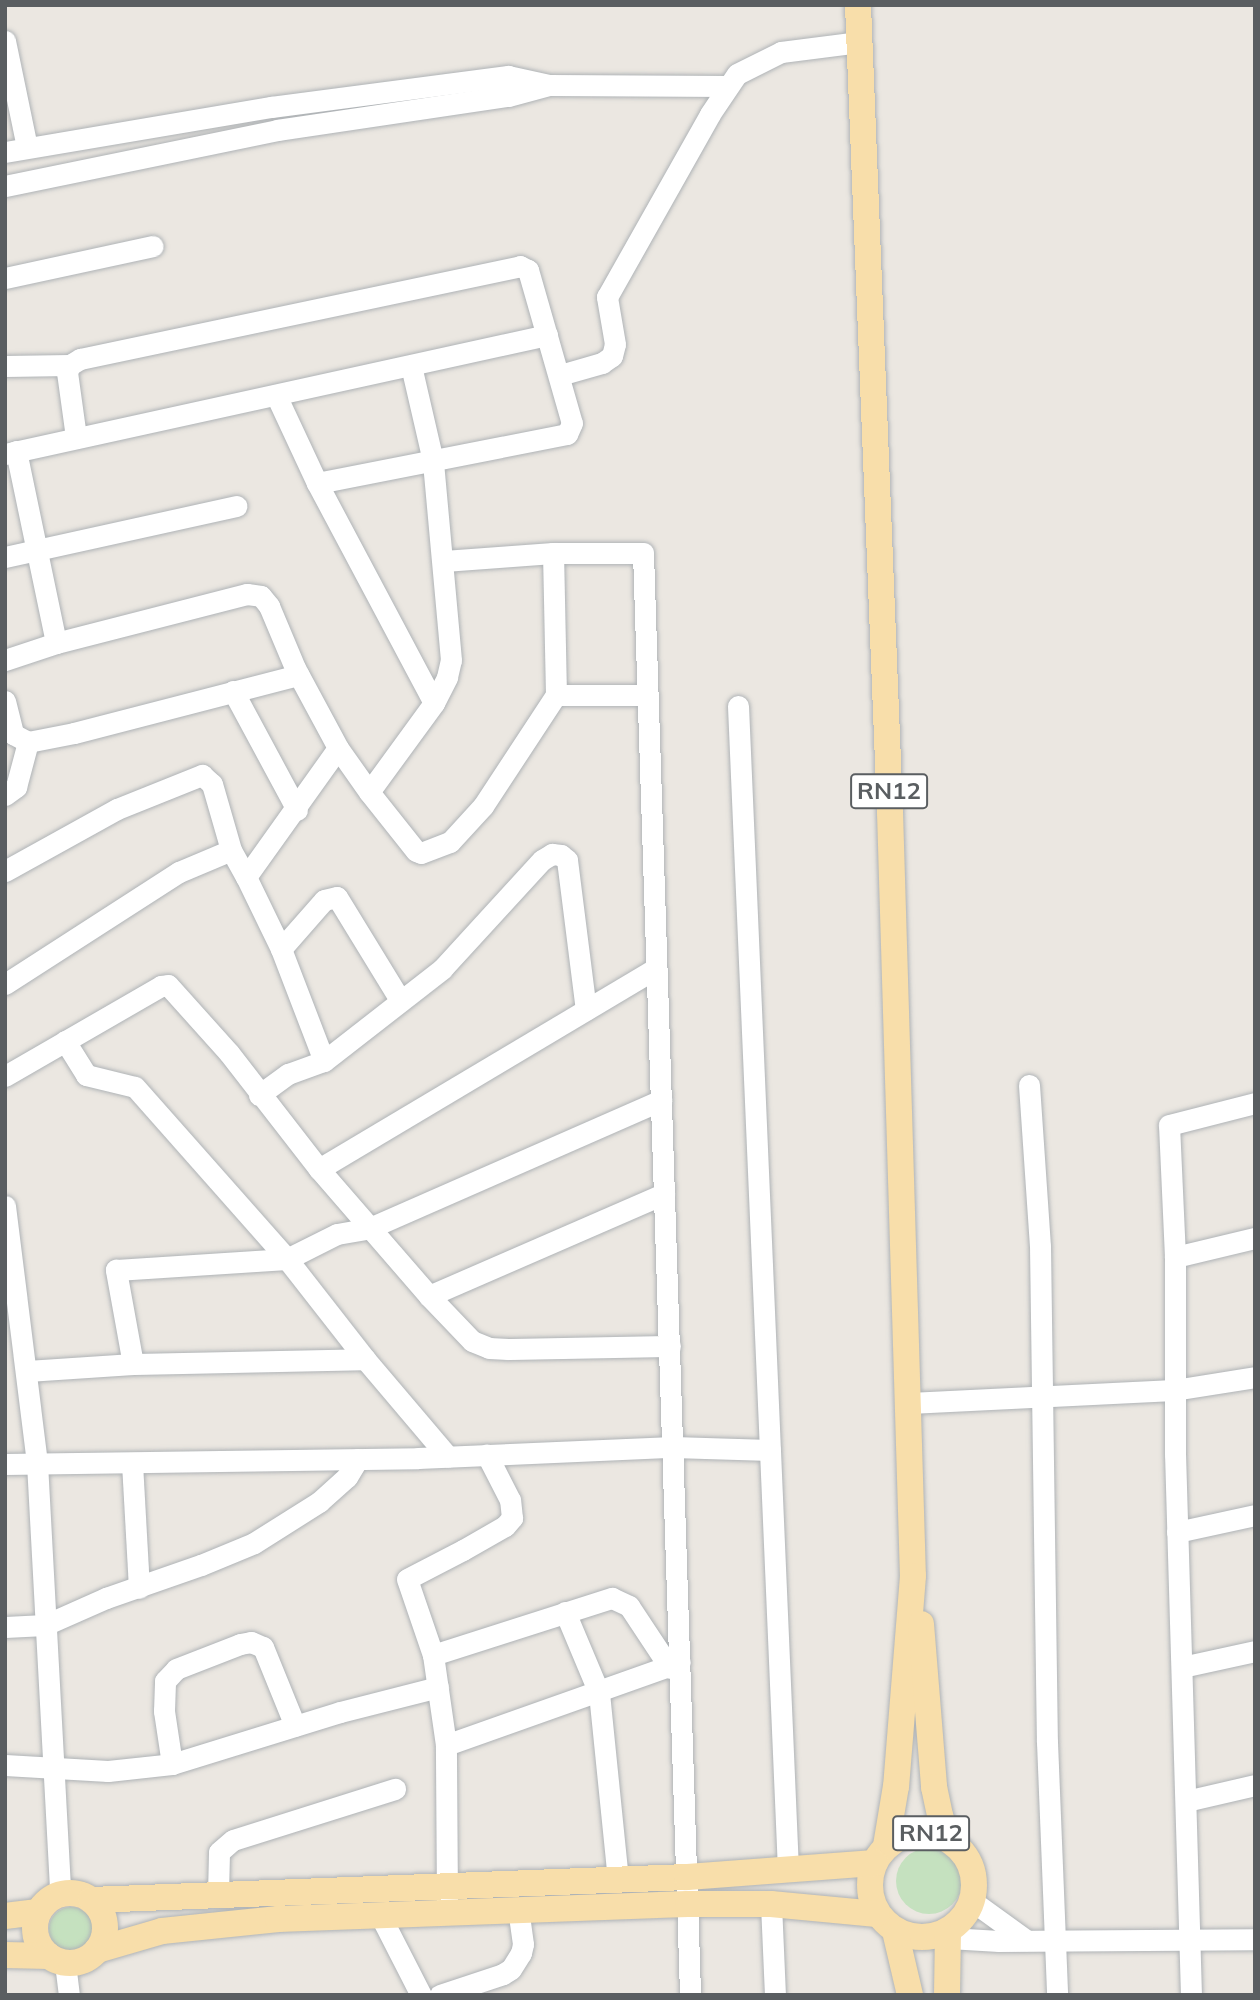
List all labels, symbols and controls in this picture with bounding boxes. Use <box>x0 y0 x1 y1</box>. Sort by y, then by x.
road number: RN12 <box>849 770 929 812</box>
road number: RN12 <box>891 1812 971 1854</box>

